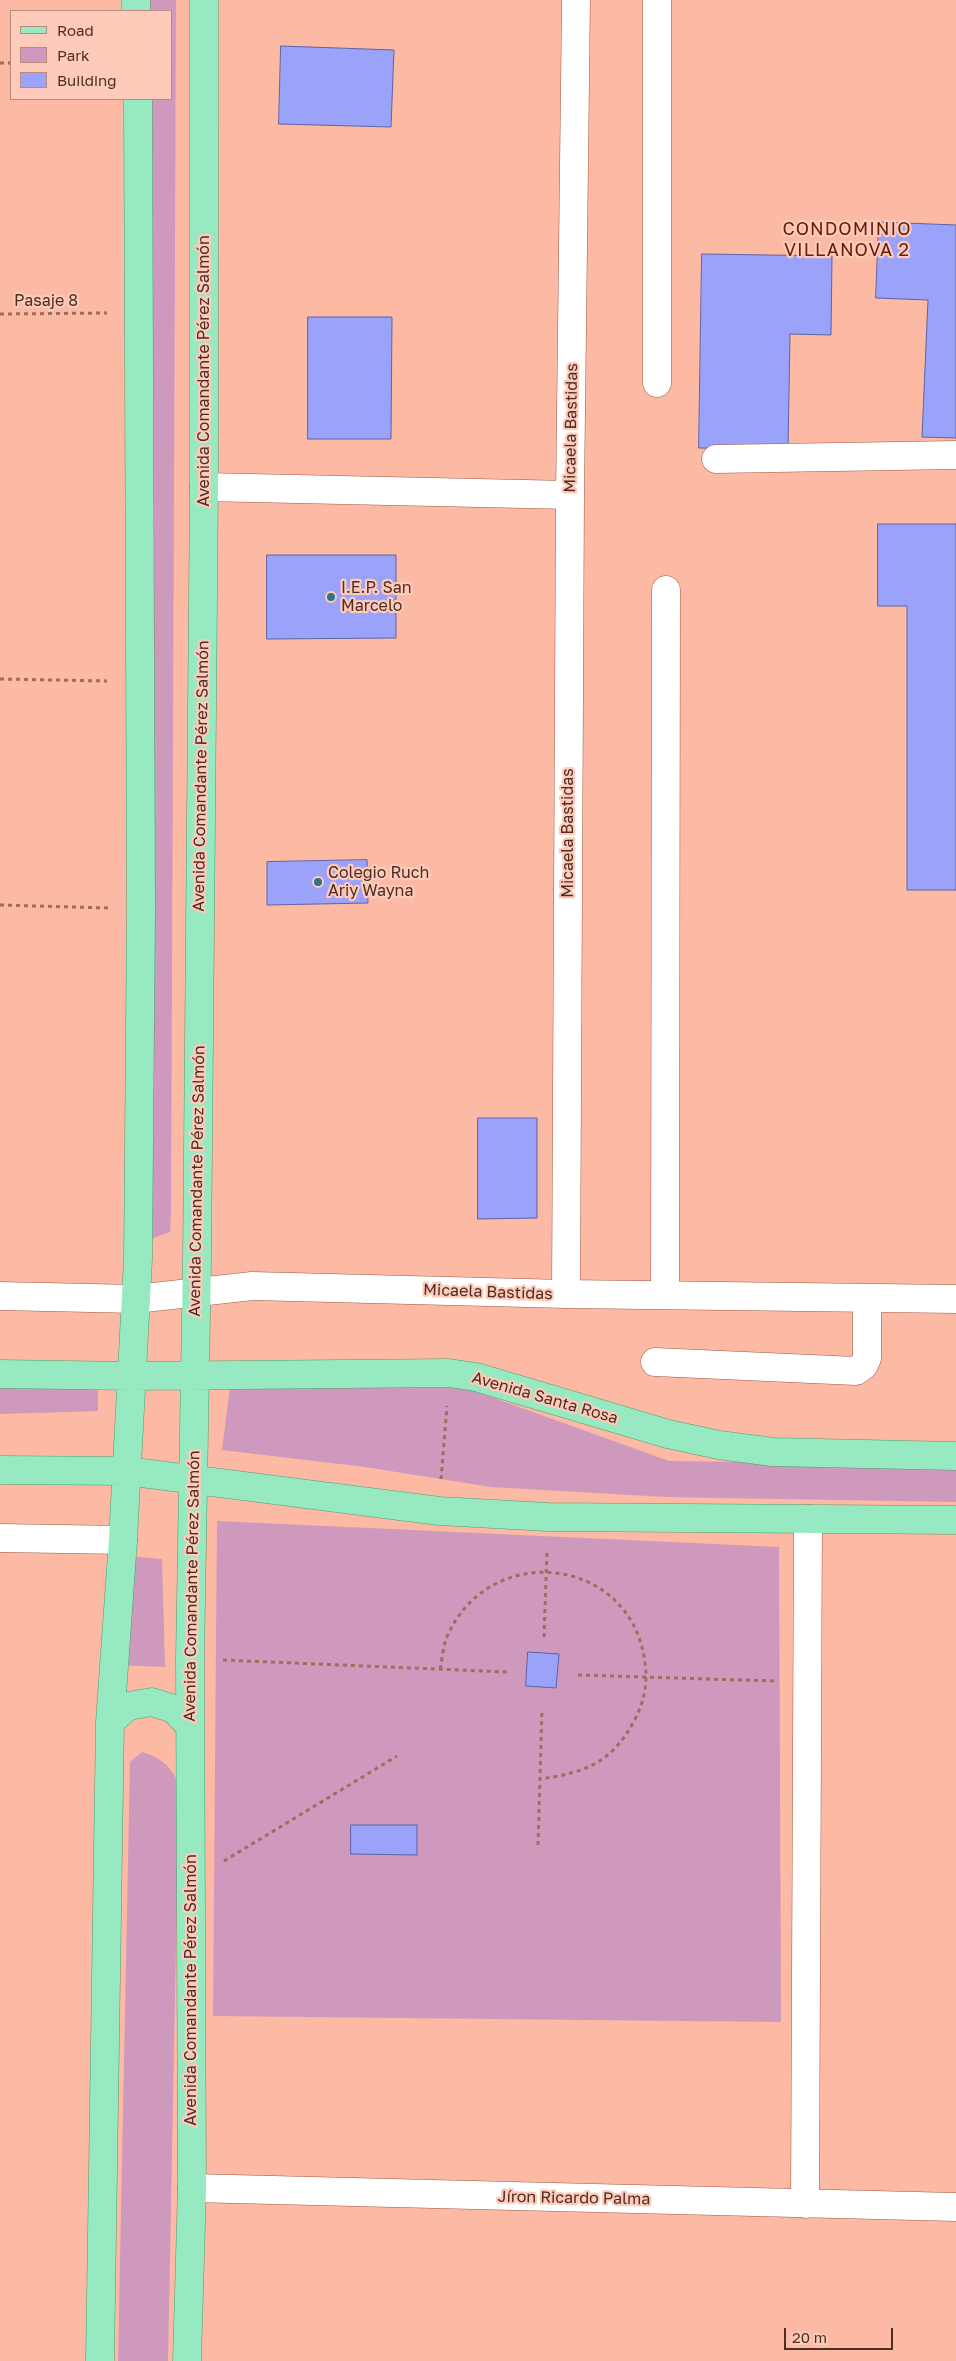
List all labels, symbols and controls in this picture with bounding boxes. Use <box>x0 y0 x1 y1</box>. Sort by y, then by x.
legend <box>10 10 172 100</box>
text: Road <box>57 21 94 39</box>
text: Park <box>57 46 89 64</box>
text: Building <box>57 71 117 89</box>
district label: CONDOMINIO VILLANOVA 2 <box>781 218 913 260</box>
street label: Avenida Comandante Pérez Salmón <box>194 235 214 507</box>
street label: Pasaje 8 <box>14 291 78 311</box>
street label: Micaela Bastidas <box>560 363 582 493</box>
place label: I.E.P. San Marcelo <box>341 578 412 616</box>
marker: I.E.P. San Marcelo <box>325 591 337 603</box>
street label: Avenida Comandante Pérez Salmón <box>189 640 213 912</box>
street label: Micaela Bastidas <box>558 768 578 898</box>
place label: Colegio Ruch Ariy Wayna <box>328 863 429 901</box>
marker: Colegio Ruch Ariy Wayna <box>312 876 324 888</box>
street label: Avenida Comandante Pérez Salmón <box>185 1045 209 1317</box>
street label: Micaela Bastidas <box>423 1280 553 1304</box>
street label: Avenida Santa Rosa <box>470 1368 620 1428</box>
street label: Avenida Comandante Pérez Salmón <box>180 1450 204 1722</box>
street label: Avenida Comandante Pérez Salmón <box>181 1854 201 2126</box>
street label: Jíron Ricardo Palma <box>497 2187 651 2209</box>
scale bar <box>786 2318 895 2350</box>
text: 20 m <box>792 2328 827 2346</box>

